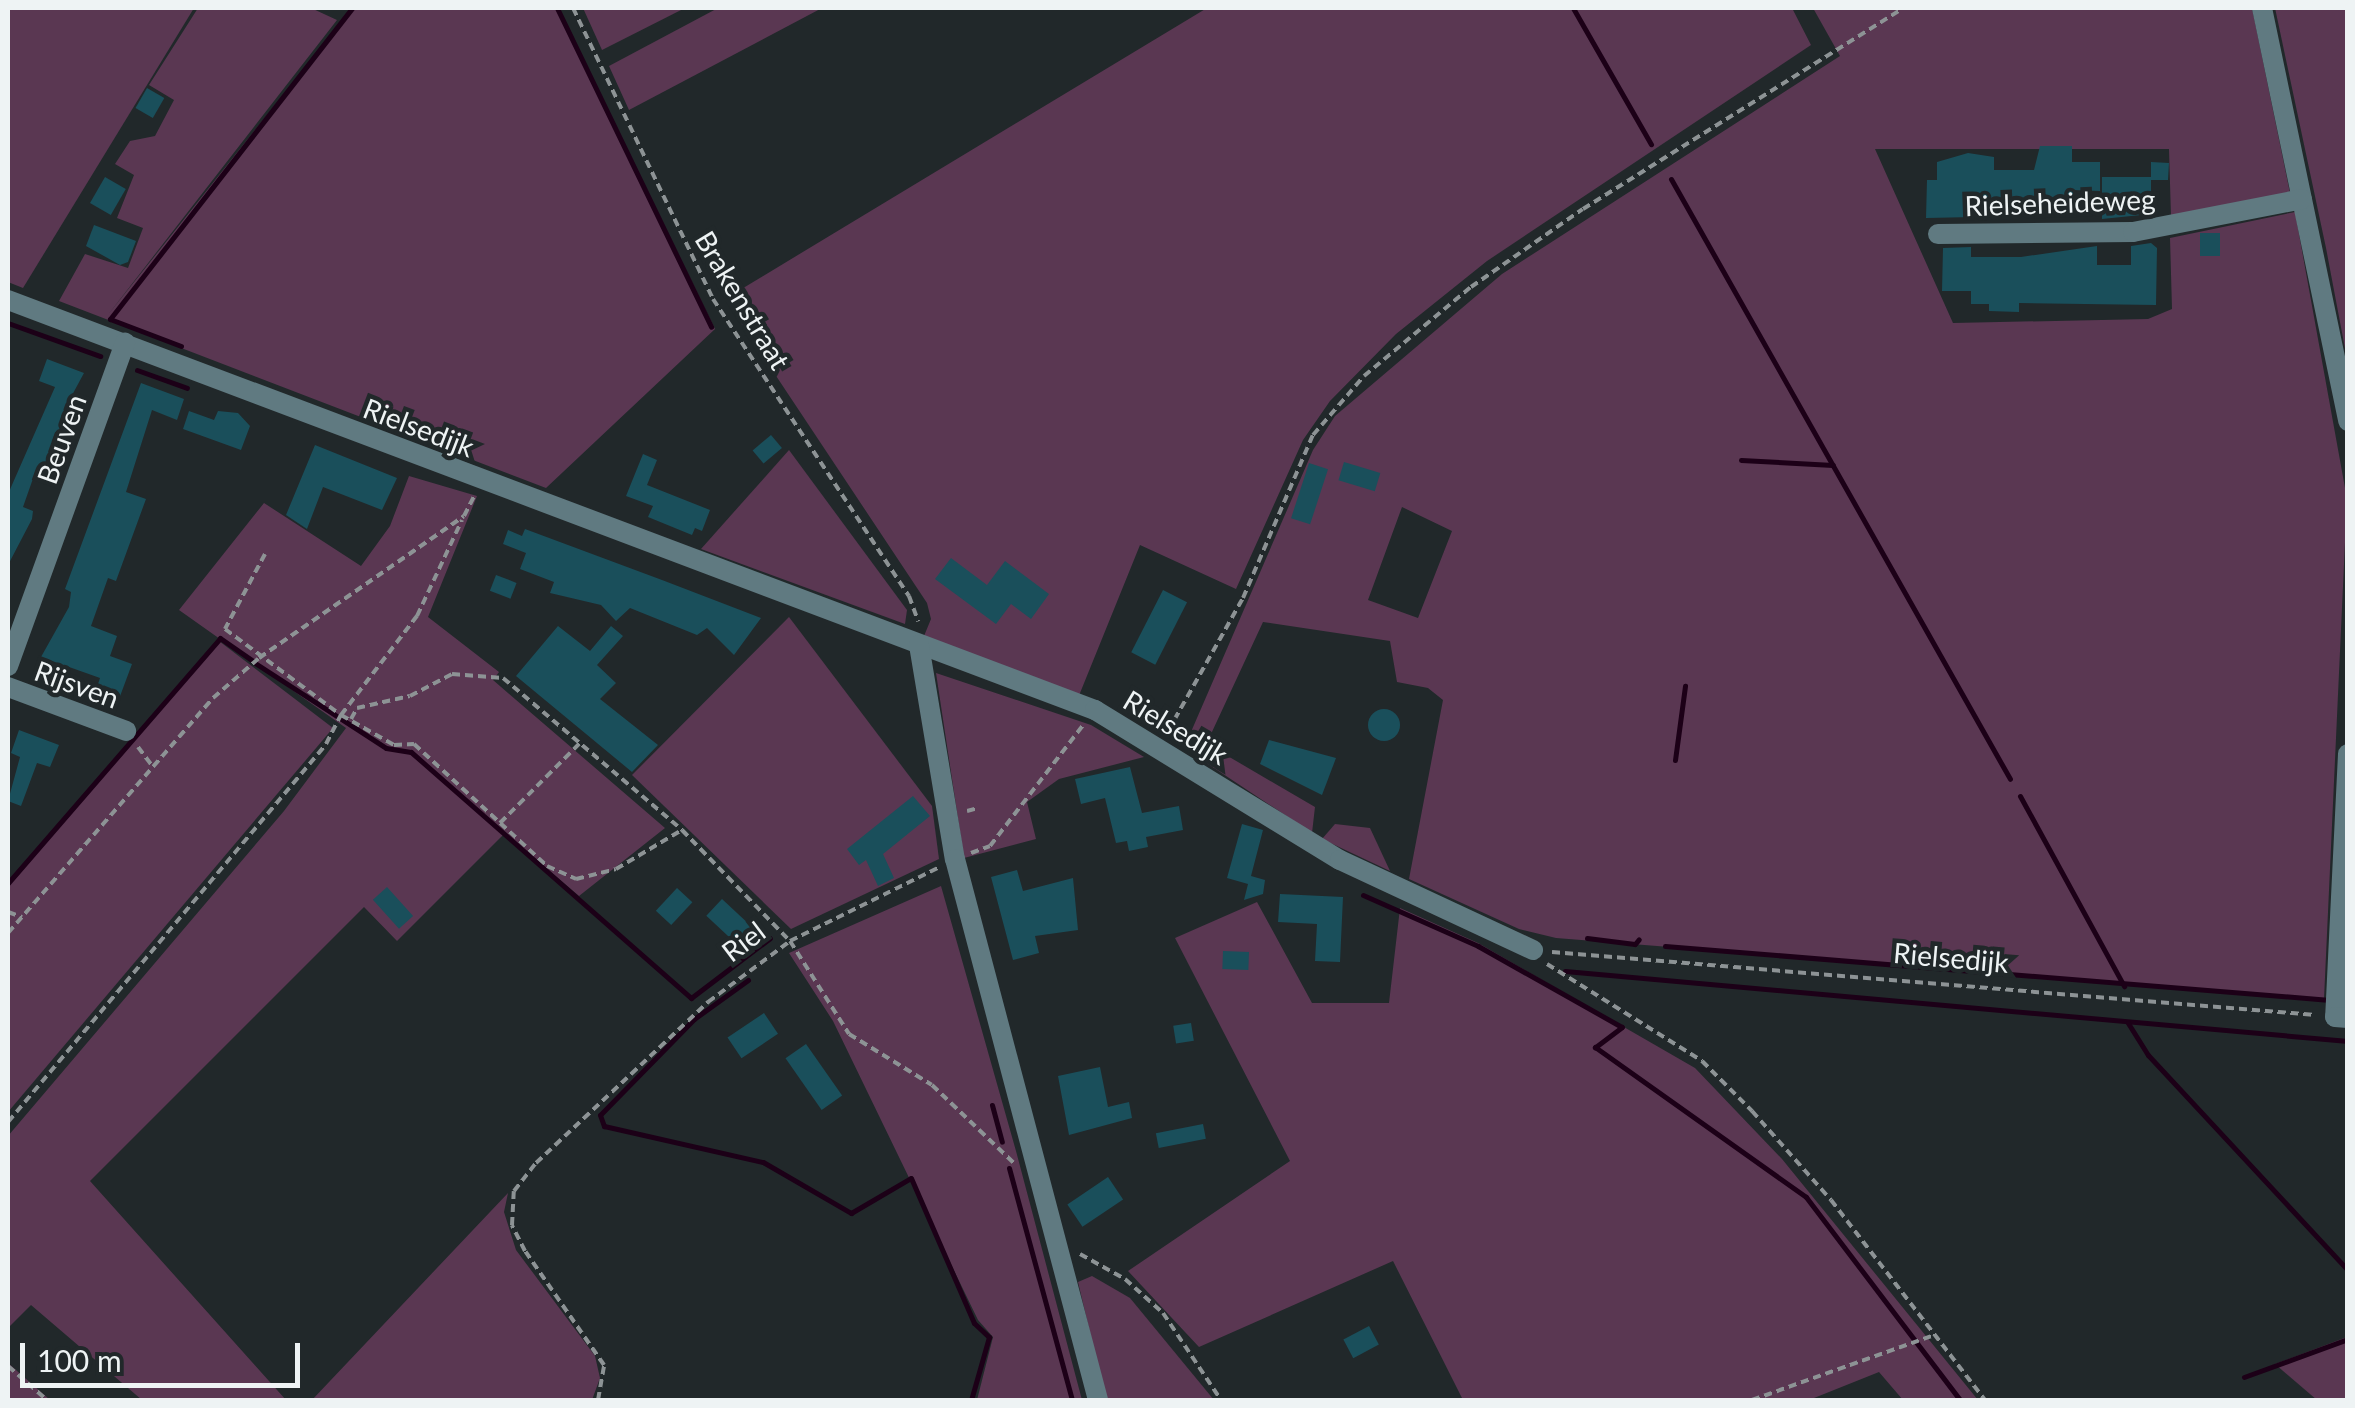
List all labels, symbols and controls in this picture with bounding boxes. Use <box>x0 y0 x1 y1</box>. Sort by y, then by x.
street label: Rielseheideweg <box>1964 182 2156 222</box>
street label: Brakenstraat <box>689 225 797 375</box>
street label: Beuven <box>29 390 93 488</box>
street label: Rielsedijk <box>359 391 479 463</box>
street label: Rijsven <box>30 653 124 715</box>
street label: Rielsedijk <box>1118 683 1234 771</box>
street label: Riel <box>715 914 771 968</box>
street label: Rielsedijk <box>1892 935 2010 979</box>
scale bar <box>25 1323 305 1385</box>
text: 100 m <box>37 1342 122 1378</box>

